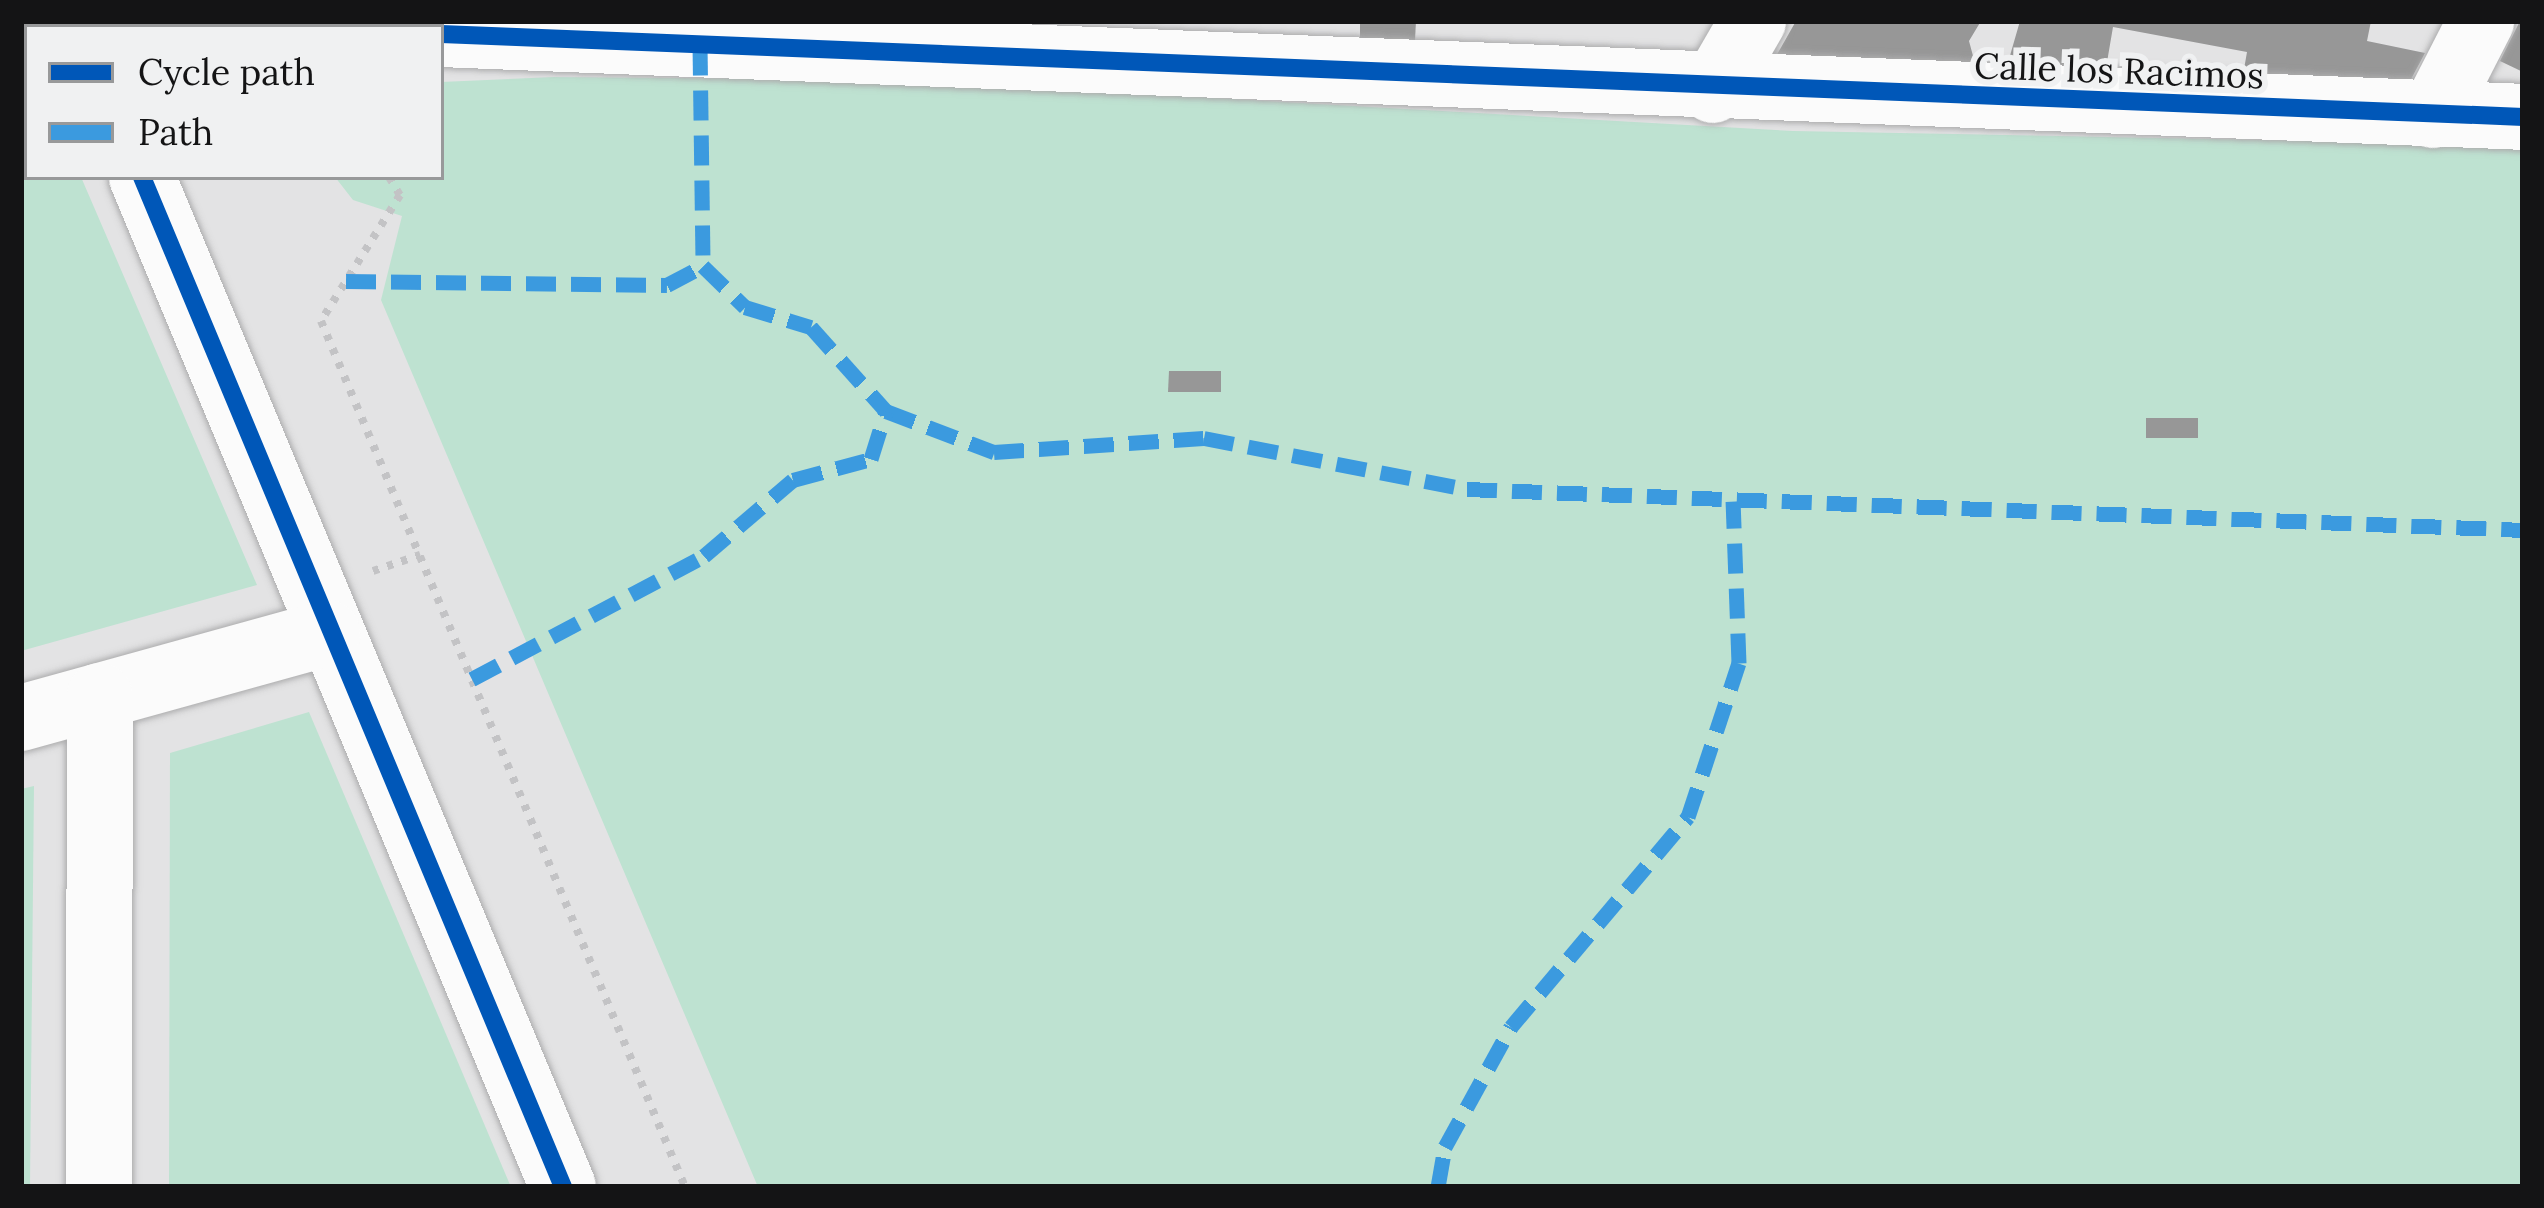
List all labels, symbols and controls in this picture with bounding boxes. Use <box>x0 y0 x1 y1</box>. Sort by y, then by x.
legend <box>24 24 444 180</box>
street label: Calle los Racimos <box>1974 44 2264 98</box>
text: Cycle path <box>138 49 315 95</box>
text: Path <box>138 109 213 155</box>

